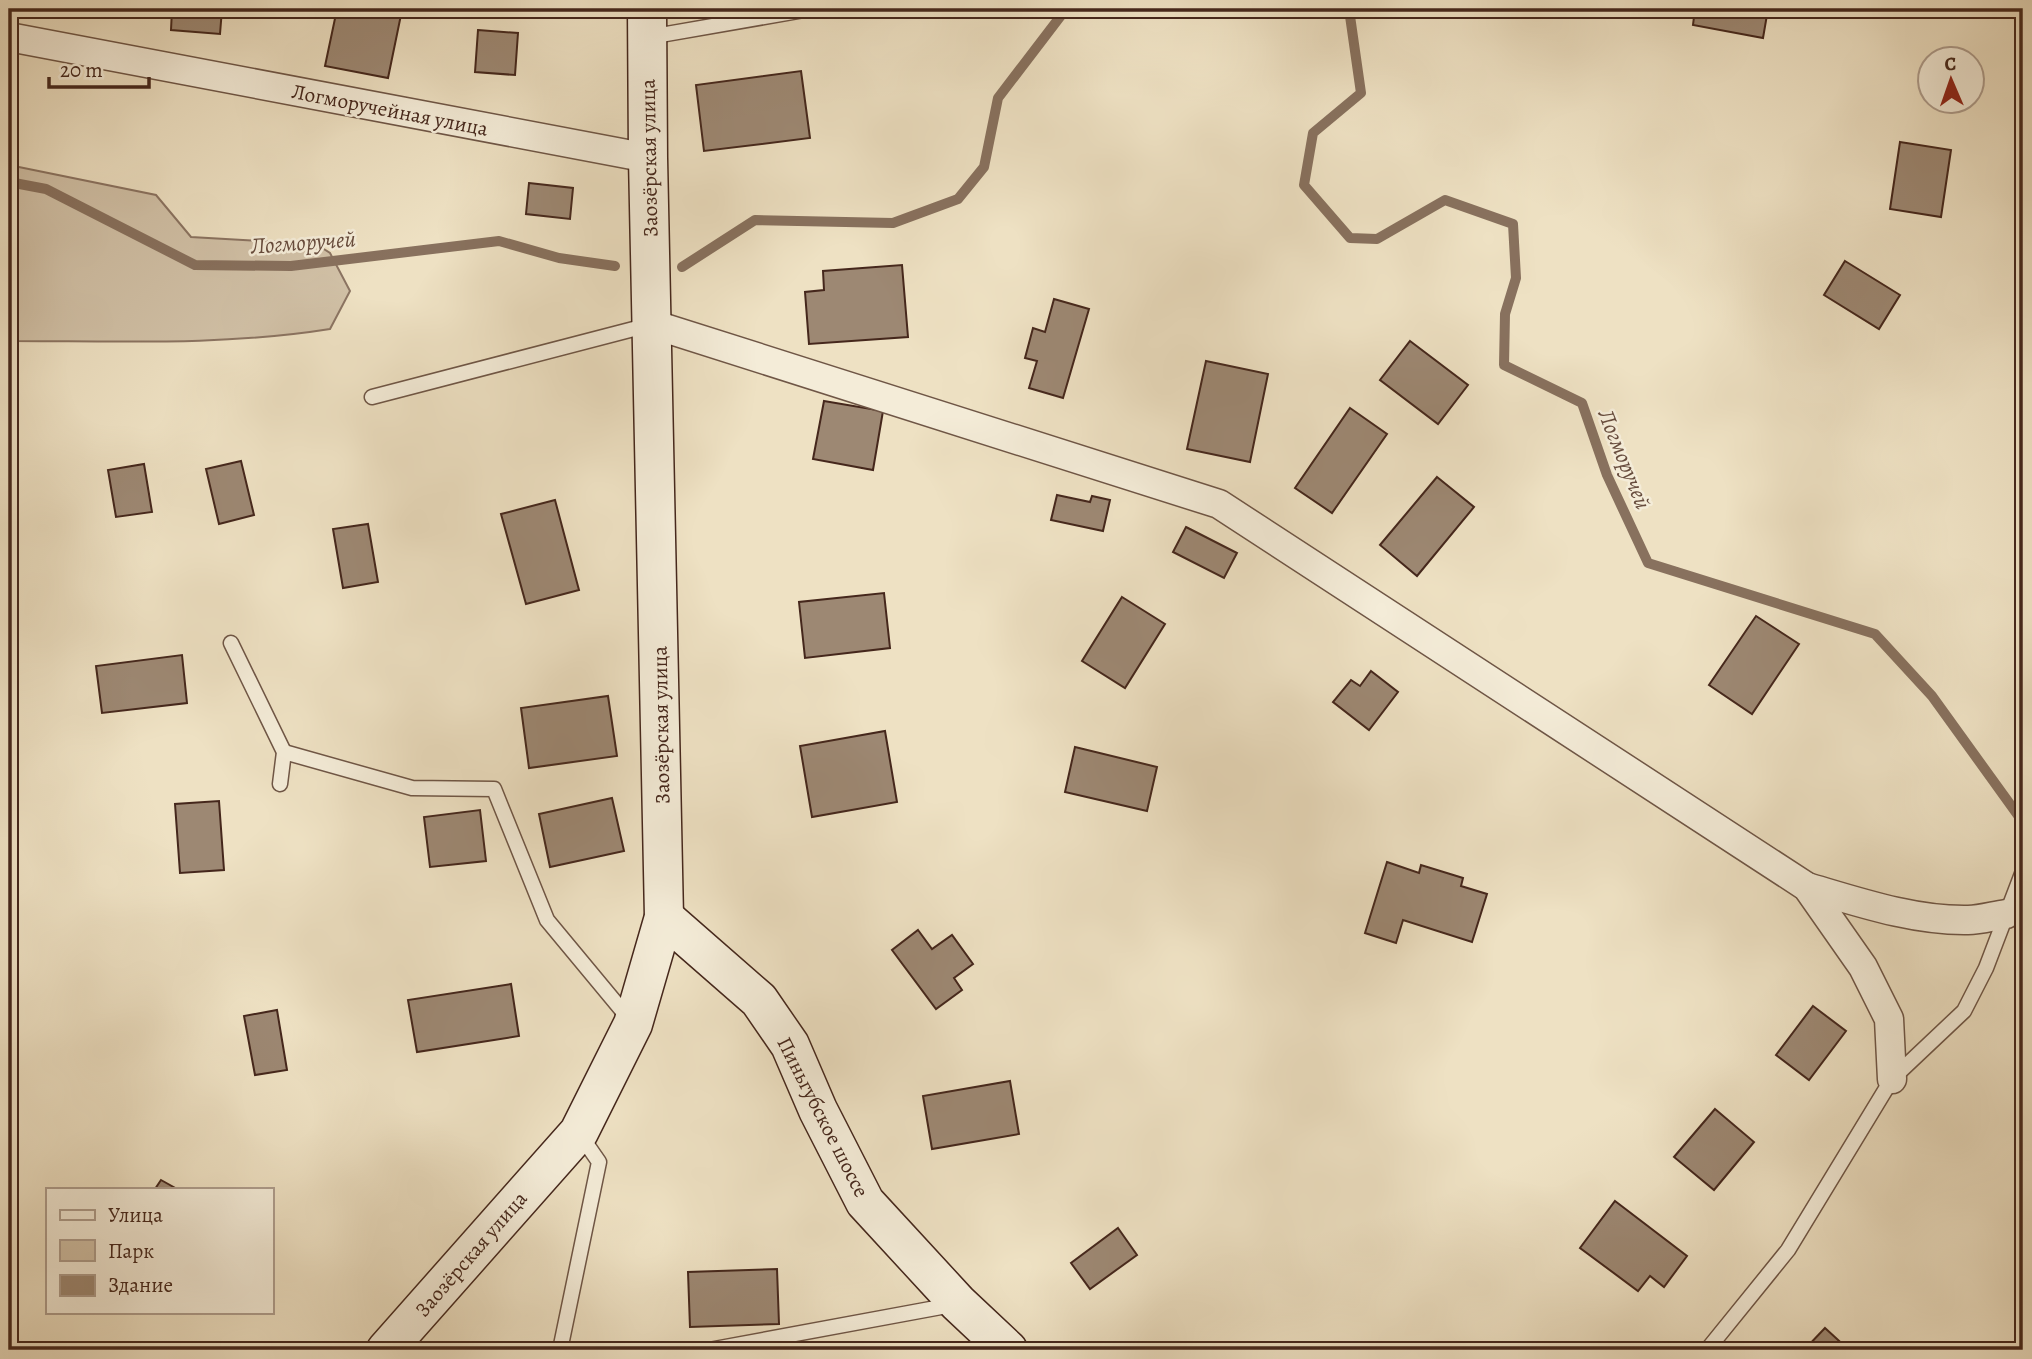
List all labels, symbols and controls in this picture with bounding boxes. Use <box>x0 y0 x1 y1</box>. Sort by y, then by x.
scale bar <box>49 46 149 90</box>
north arrow <box>1916 46 1986 116</box>
text: С <box>1944 51 1957 77</box>
text: 20 m <box>60 56 103 84</box>
street label: Логморучейная улица <box>290 77 491 143</box>
street label: Заозёрская улица <box>634 78 664 237</box>
water label: Логморучей <box>248 223 357 262</box>
water label: Логморучей <box>1590 404 1659 514</box>
street label: Заозёрская улица <box>646 645 676 804</box>
street label: Пиньгубское шоссе <box>770 1032 876 1202</box>
street label: Заозёрская улица <box>409 1185 534 1323</box>
legend <box>46 1188 273 1314</box>
text: Улица <box>108 1201 163 1229</box>
text: Парк <box>108 1237 154 1265</box>
text: Здание <box>108 1271 173 1299</box>

